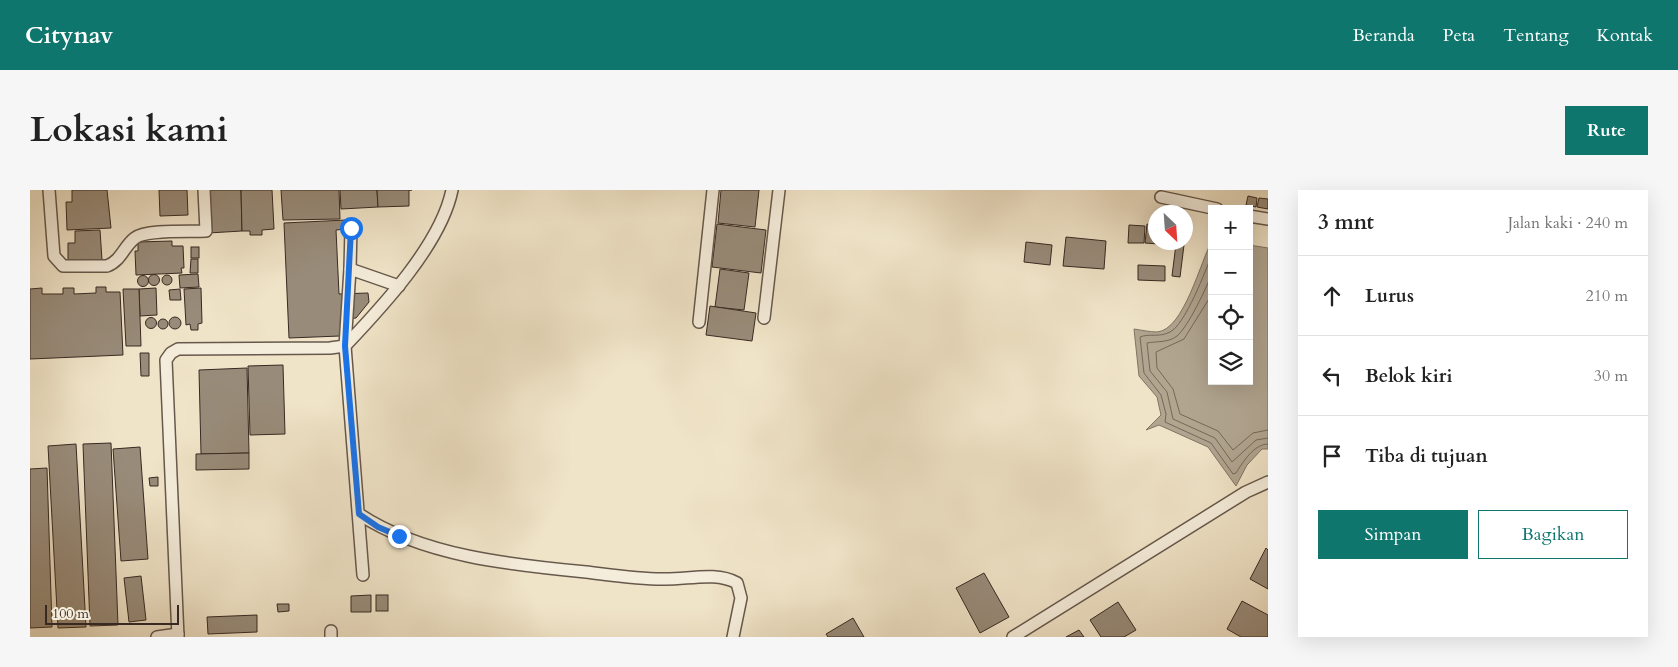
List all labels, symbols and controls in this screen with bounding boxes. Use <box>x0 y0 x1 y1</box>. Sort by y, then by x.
text: Citynav <box>25 19 113 52</box>
text: Beranda <box>1353 23 1415 48</box>
text: Peta <box>1443 23 1475 48</box>
text: Tentang <box>1503 23 1569 48</box>
text: Kontak <box>1597 23 1653 48</box>
text: Lokasi kami <box>30 106 228 154</box>
button: Rute <box>1565 106 1648 155</box>
north arrow <box>1148 205 1193 250</box>
map controls <box>1208 205 1253 385</box>
button: + <box>1208 205 1253 250</box>
text: 3 mnt <box>1318 208 1374 237</box>
text: Jalan kaki · 240 m <box>1508 212 1628 234</box>
route start <box>340 217 363 240</box>
button: − <box>1208 250 1253 295</box>
icon: ahead <box>1318 282 1346 310</box>
text: Lurus <box>1365 283 1414 309</box>
text: 210 m <box>1586 285 1628 307</box>
button: locate <box>1208 295 1253 340</box>
button: layers <box>1208 340 1253 385</box>
icon: left <box>1318 362 1346 390</box>
text: Belok kiri <box>1365 363 1452 389</box>
text: 30 m <box>1594 365 1628 387</box>
icon: arrive <box>1318 442 1346 470</box>
text: Tiba di tujuan <box>1365 443 1488 469</box>
button: Simpan <box>1318 510 1468 559</box>
button: Bagikan <box>1478 510 1628 559</box>
route end <box>388 525 411 548</box>
scale bar <box>45 602 179 625</box>
text: 100 m <box>52 604 89 623</box>

